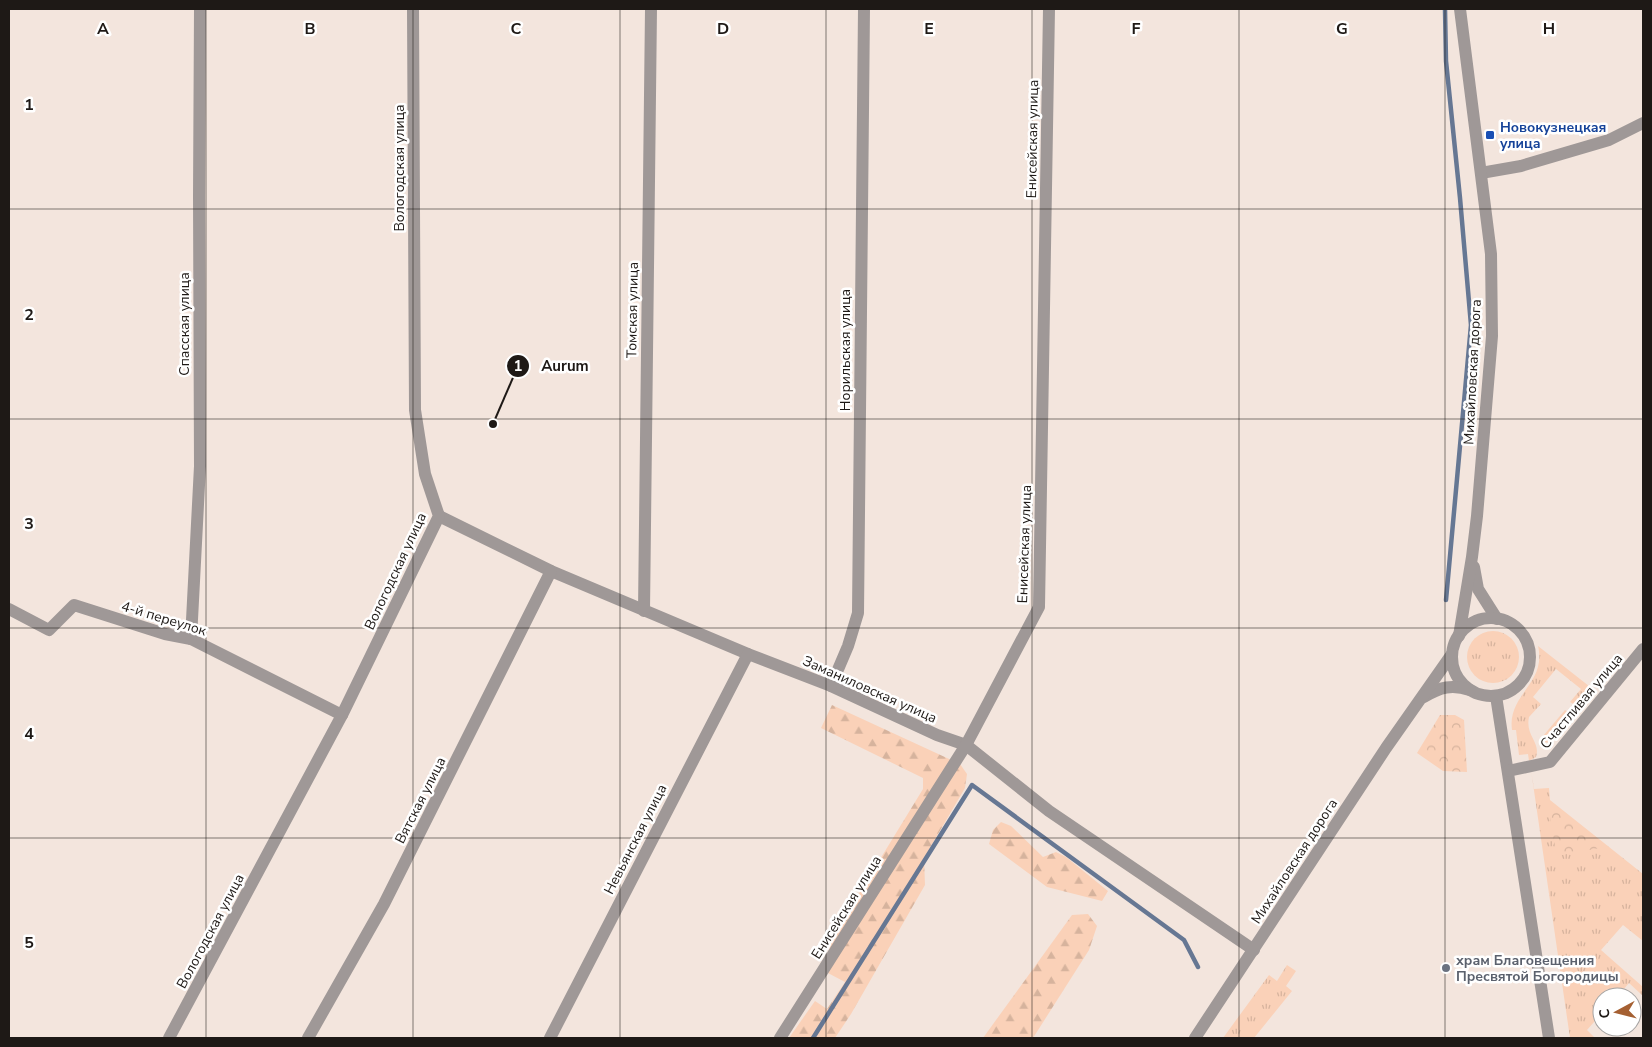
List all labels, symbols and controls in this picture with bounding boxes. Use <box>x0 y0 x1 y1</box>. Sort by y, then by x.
text: A <box>97 18 109 40</box>
text: B <box>304 18 316 40</box>
text: C <box>511 18 522 40</box>
text: D <box>717 18 729 40</box>
text: E <box>924 18 934 40</box>
text: F <box>1132 18 1141 40</box>
text: G <box>1336 18 1348 40</box>
text: H <box>1543 18 1555 40</box>
street label: Енисейская улица <box>1022 80 1043 199</box>
text: 1 <box>24 94 34 116</box>
street label: Вологодская улица <box>390 104 409 232</box>
place label: Новокузнецкая улица <box>1500 118 1606 153</box>
marker: Новокузнецкая улица <box>1484 129 1496 141</box>
street label: Томская улица <box>622 262 643 358</box>
street label: Спасская улица <box>175 272 194 376</box>
street label: Норильская улица <box>836 289 855 411</box>
street label: Михайловская дорога <box>1459 299 1486 445</box>
text: 2 <box>24 304 34 326</box>
callout: Aurum <box>506 351 598 381</box>
text: 1 <box>513 356 523 376</box>
text: Aurum <box>541 356 589 376</box>
street label: Енисейская улица <box>1013 484 1036 604</box>
street label: Вологодская улица <box>360 510 431 633</box>
text: 3 <box>24 513 34 535</box>
street label: 4-й переулок <box>119 597 209 641</box>
street label: Счастливая улица <box>1536 650 1627 753</box>
street label: Заманиловская улица <box>800 651 940 728</box>
text: 4 <box>24 723 34 745</box>
street label: Вятская улица <box>390 754 450 847</box>
street label: Невьянская улица <box>600 781 671 897</box>
street label: Михайловская дорога <box>1247 795 1342 928</box>
street label: Енисейская улица <box>807 852 886 963</box>
street label: Вологодская улица <box>172 871 249 992</box>
text: 5 <box>24 932 34 954</box>
place label: храм Благовещения Пресвятой Богородицы <box>1456 951 1619 986</box>
marker: храм Благовещения Пресвятой Богородицы <box>1440 962 1452 974</box>
north arrow <box>1592 987 1642 1037</box>
text: С <box>1595 1007 1615 1019</box>

